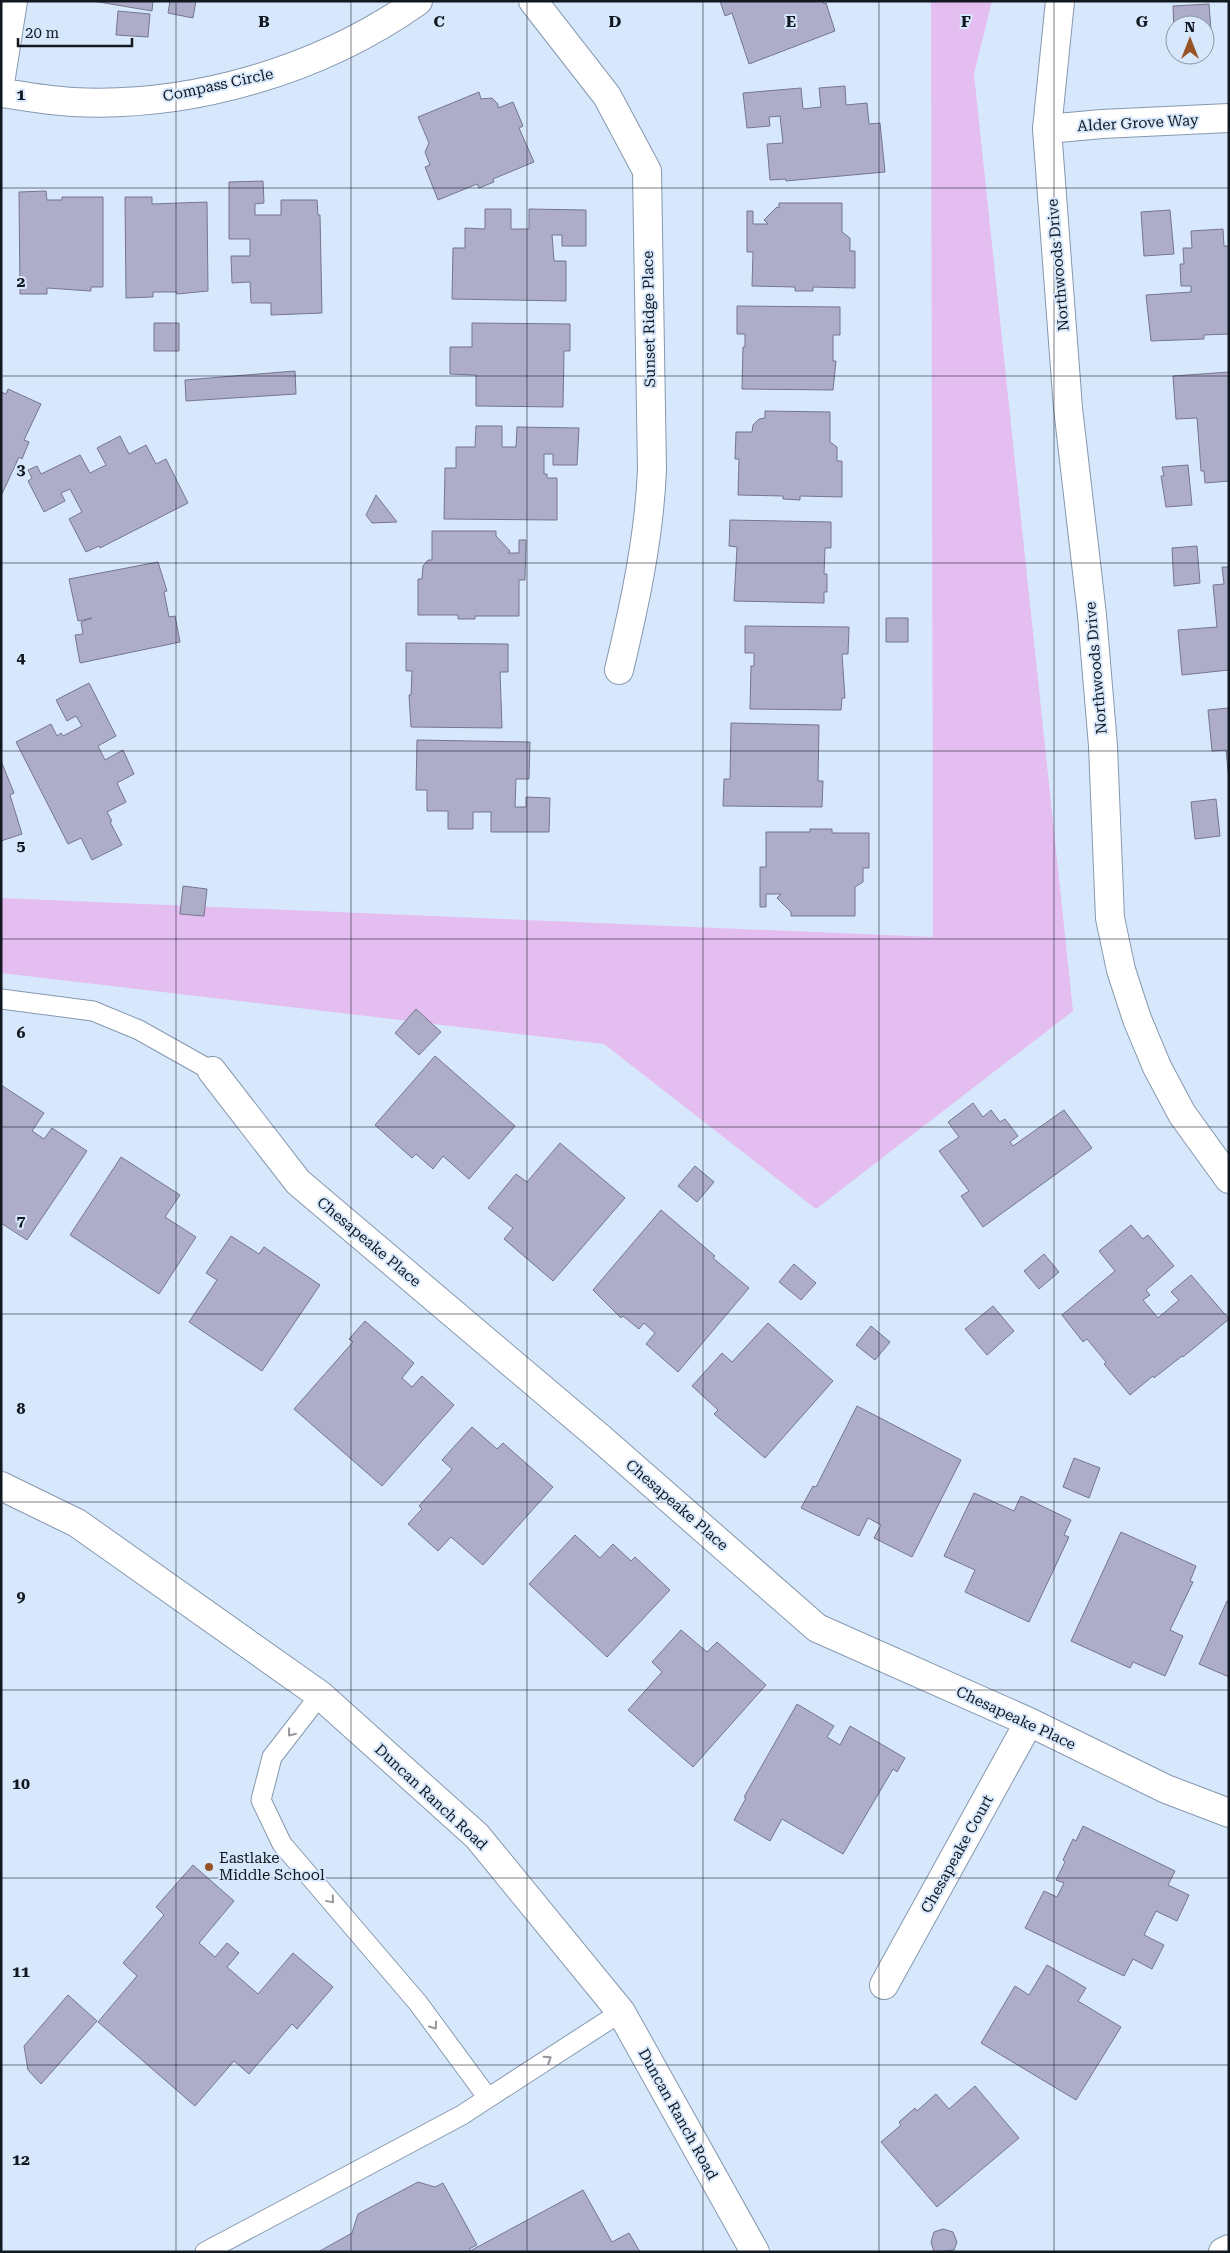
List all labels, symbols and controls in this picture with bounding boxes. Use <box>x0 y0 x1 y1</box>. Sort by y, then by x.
text: B <box>258 12 270 31</box>
text: C <box>433 12 445 31</box>
text: D <box>609 12 622 31</box>
text: E <box>786 12 796 31</box>
text: F <box>961 12 971 31</box>
text: G <box>1136 12 1149 31</box>
scale bar <box>18 15 131 47</box>
north arrow <box>1165 15 1215 65</box>
text: N <box>1185 19 1196 35</box>
text: 20 m <box>25 24 60 42</box>
street label: Compass Circle <box>161 65 275 105</box>
text: 1 <box>17 85 26 104</box>
street label: Alder Grove Way <box>1077 111 1199 135</box>
street label: Northwoods Drive <box>1043 198 1073 332</box>
street label: Sunset Ridge Place <box>639 250 659 388</box>
text: 2 <box>17 272 26 291</box>
text: 3 <box>17 460 26 479</box>
street label: Northwoods Drive <box>1081 601 1111 735</box>
text: 4 <box>17 648 26 667</box>
text: 5 <box>17 836 26 855</box>
text: 6 <box>17 1023 26 1042</box>
street label: Chesapeake Place <box>313 1193 425 1291</box>
text: 7 <box>17 1211 26 1230</box>
text: 8 <box>17 1399 26 1418</box>
street label: Chesapeake Place <box>622 1456 732 1554</box>
text: 9 <box>17 1587 26 1606</box>
street label: Chesapeake Place <box>953 1682 1079 1754</box>
one-way arrow <box>288 1727 296 1736</box>
street label: Duncan Ranch Road <box>371 1740 491 1854</box>
text: 10 <box>12 1774 30 1793</box>
street label: Chesapeake Court <box>917 1791 997 1916</box>
place label: Eastlake Middle School <box>219 1849 325 1884</box>
marker: Eastlake Middle School <box>203 1861 215 1873</box>
one-way arrow <box>325 1895 334 1904</box>
text: 11 <box>12 1962 30 1981</box>
one-way arrow <box>428 2020 437 2029</box>
street label: Duncan Ranch Road <box>634 2045 722 2183</box>
one-way arrow <box>543 2056 552 2065</box>
text: 12 <box>12 2150 30 2169</box>

